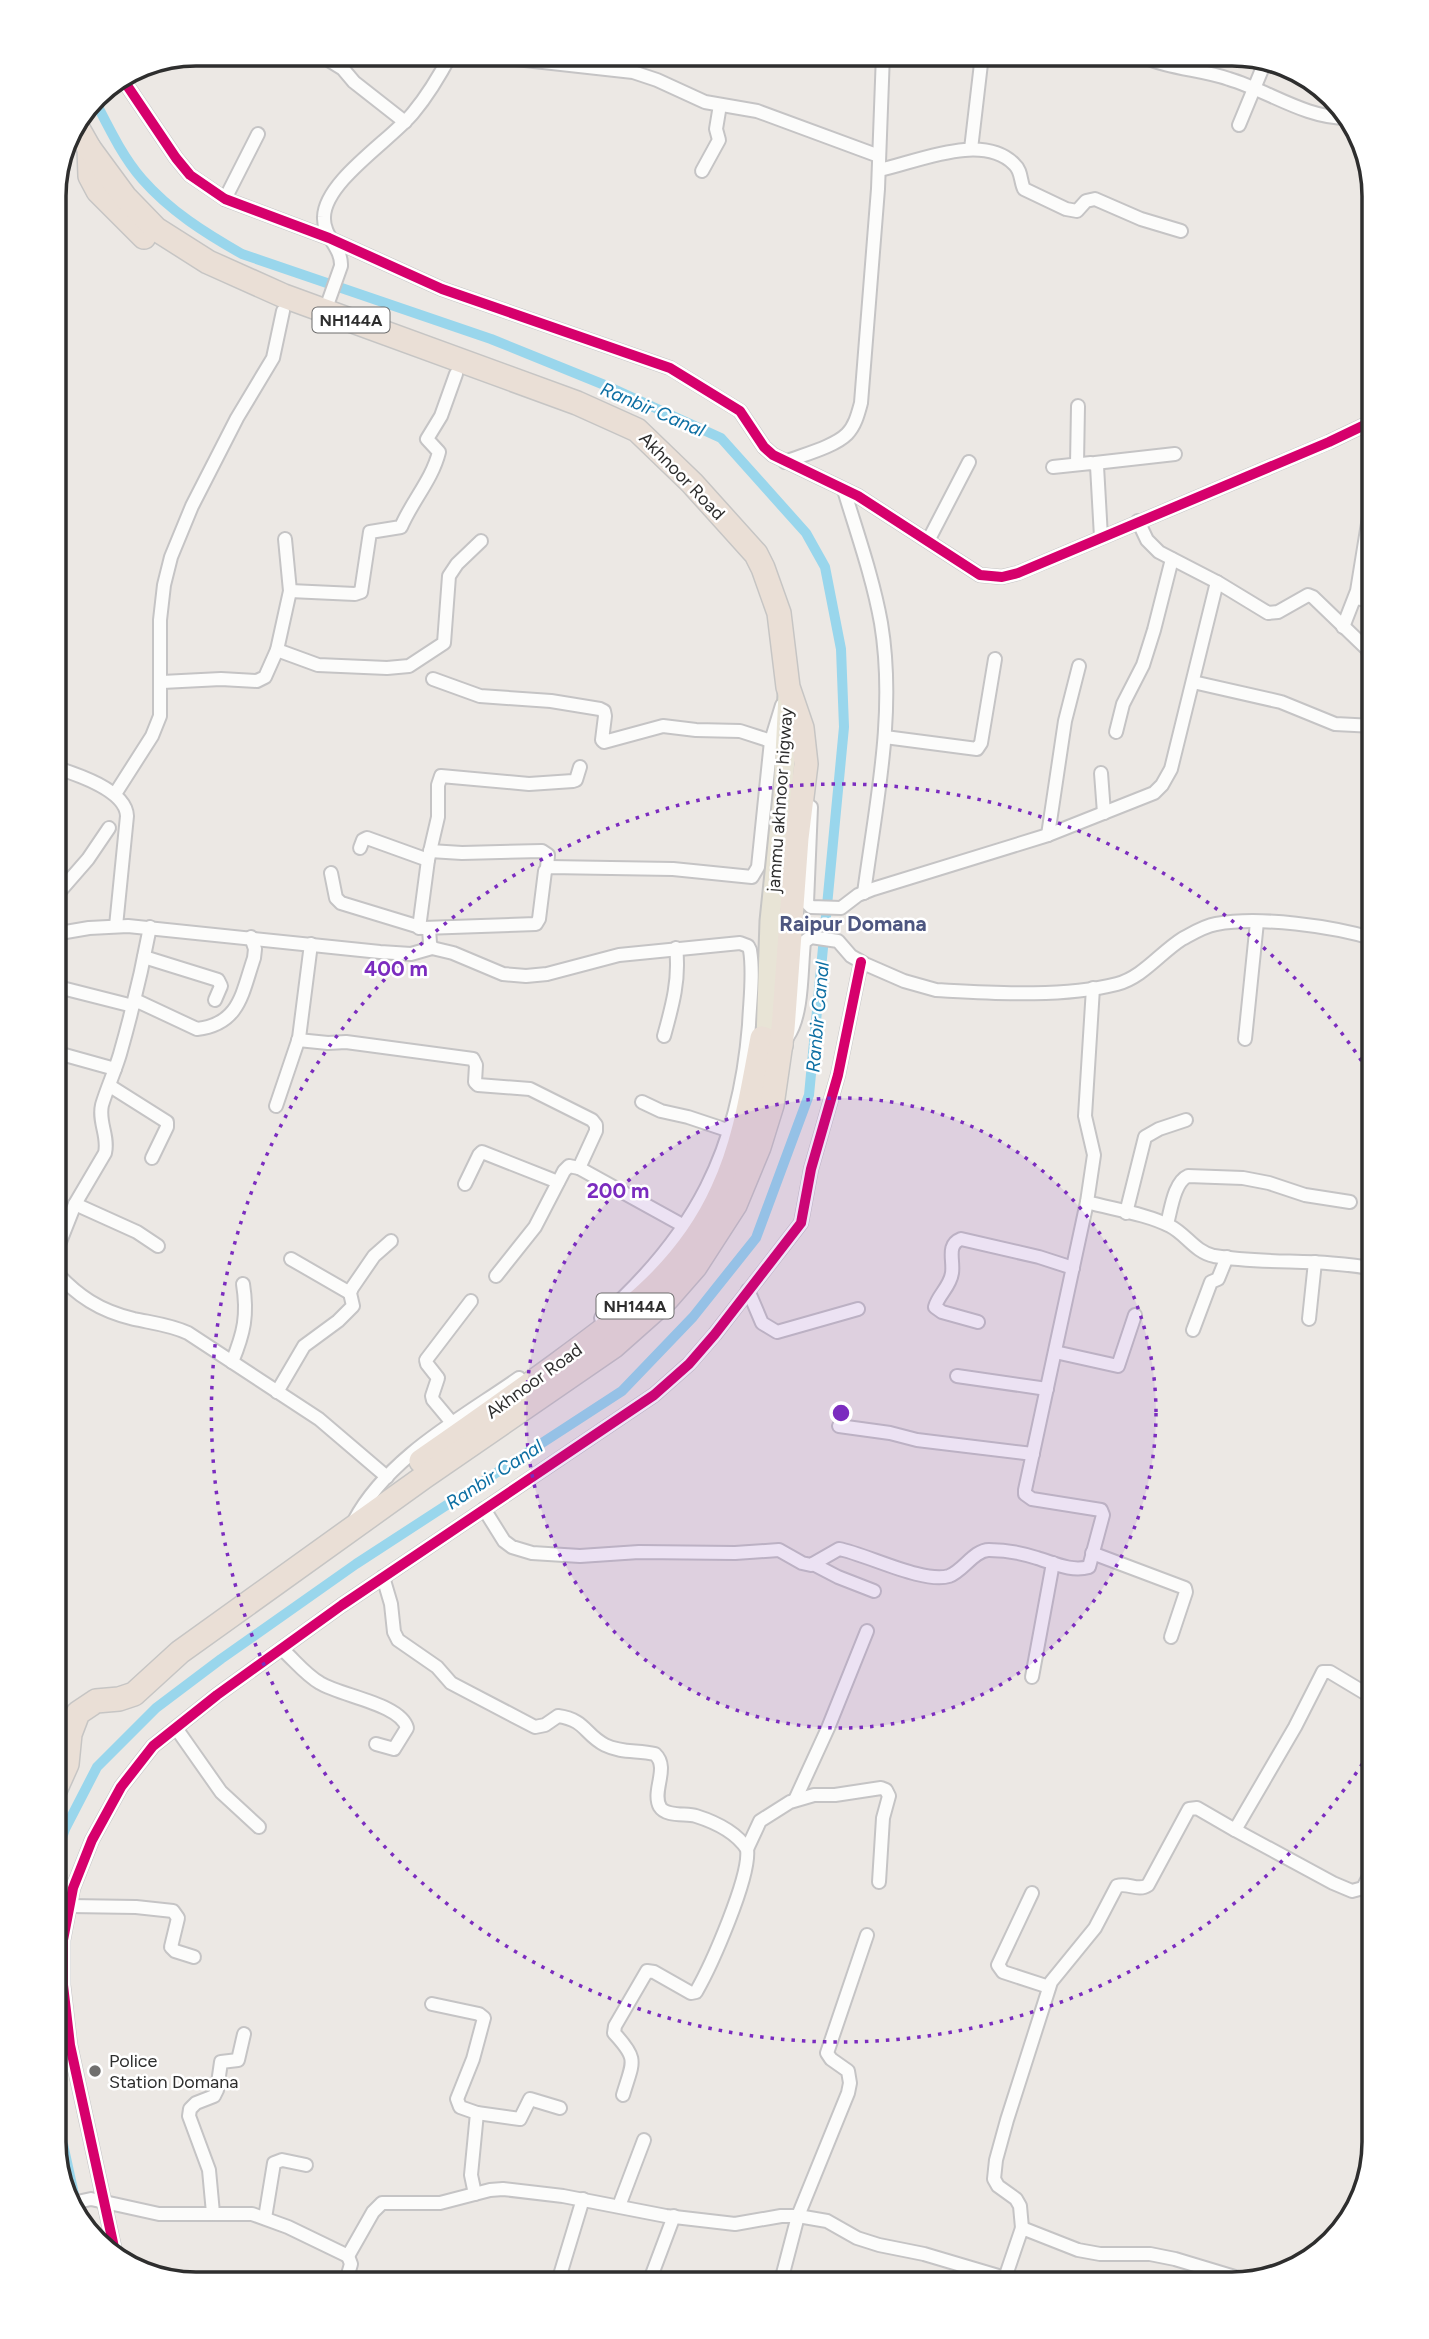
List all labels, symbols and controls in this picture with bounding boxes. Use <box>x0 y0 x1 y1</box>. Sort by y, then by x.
road number: NH144A <box>312 308 390 332</box>
water label: Ranbir Canal <box>597 377 709 442</box>
street label: Akhnoor Road <box>635 427 729 525</box>
street label: jammu akhnoor higway <box>762 706 797 894</box>
district label: Raipur Domana <box>779 911 927 936</box>
text: 400 m <box>364 956 428 981</box>
water label: Ranbir Canal <box>801 960 834 1073</box>
text: 200 m <box>587 1178 649 1203</box>
road number: NH144A <box>596 1294 674 1318</box>
street label: Akhnoor Road <box>481 1339 587 1423</box>
centre of rings <box>829 1401 853 1425</box>
water label: Ranbir Canal <box>441 1434 548 1514</box>
place label: Police Station Domana <box>109 2050 238 2093</box>
marker: Police Station Domana <box>87 2063 103 2079</box>

